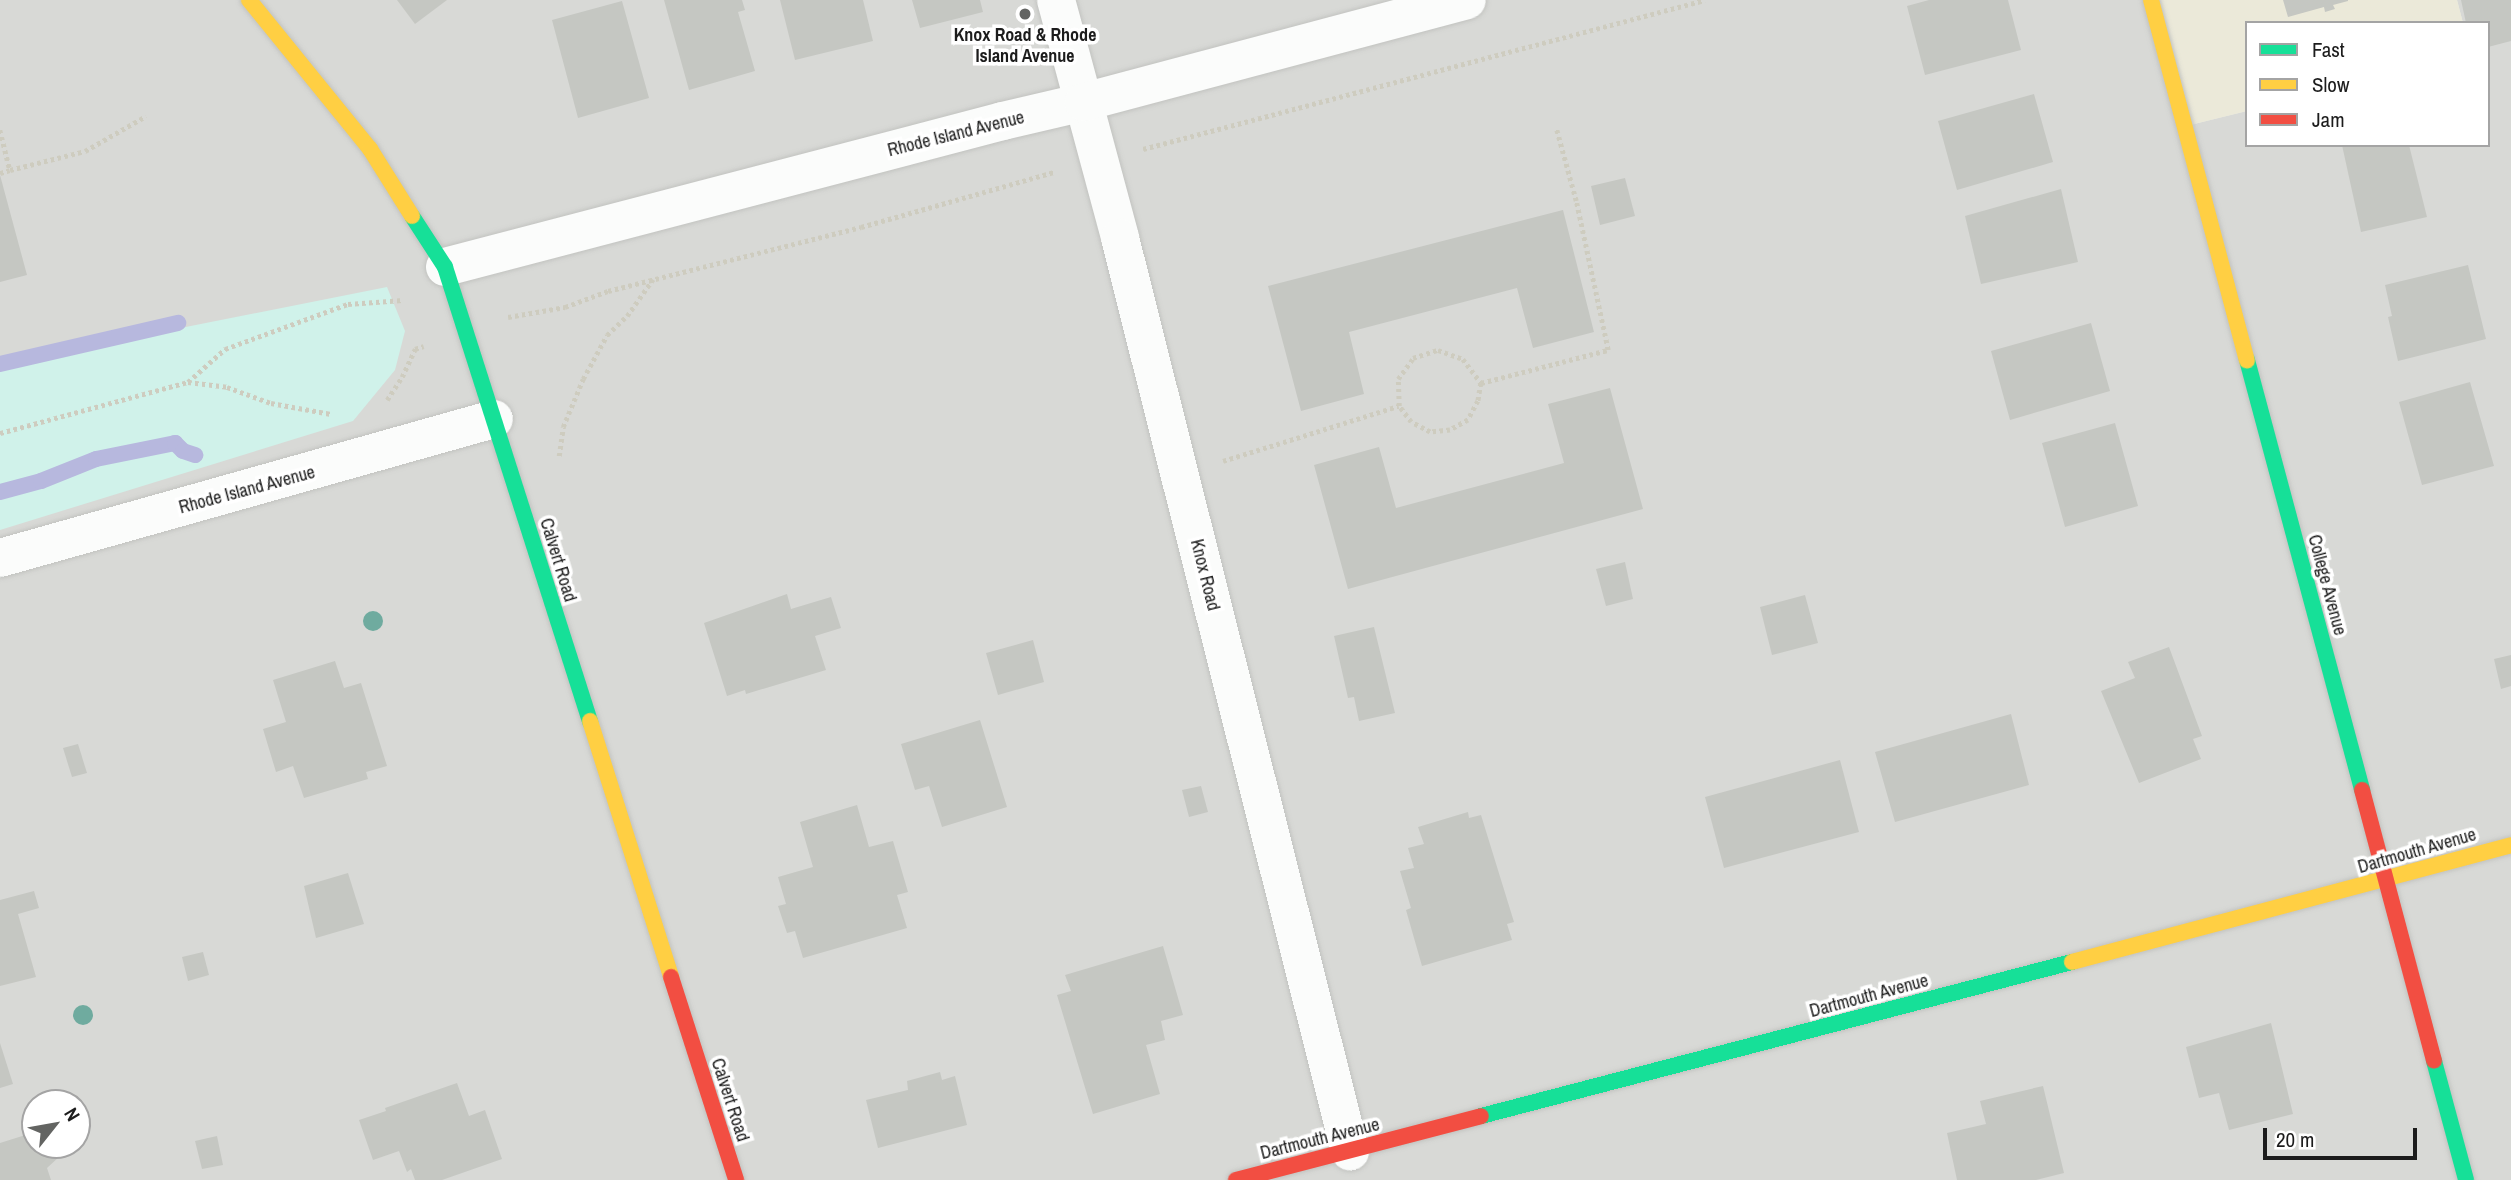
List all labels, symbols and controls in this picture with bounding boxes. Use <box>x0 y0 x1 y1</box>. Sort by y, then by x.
marker: Knox Road & Rhode Island Avenue <box>1017 6 1033 22</box>
legend <box>2245 21 2490 147</box>
place label: Knox Road & Rhode Island Avenue <box>954 25 1096 68</box>
text: Fast <box>2312 35 2345 64</box>
text: Slow <box>2312 70 2349 99</box>
text: Jam <box>2312 105 2345 134</box>
street label: Rhode Island Avenue <box>885 106 1027 162</box>
street label: Rhode Island Avenue <box>176 461 318 519</box>
street label: Calvert Road <box>535 516 581 604</box>
street label: College Avenue <box>2303 532 2351 638</box>
street label: Knox Road <box>1186 537 1224 613</box>
street label: Dartmouth Avenue <box>2355 824 2479 878</box>
street label: Dartmouth Avenue <box>1807 970 1931 1022</box>
street label: Calvert Road <box>706 1056 754 1144</box>
north arrow <box>21 1089 91 1159</box>
text: N <box>58 1103 86 1126</box>
street label: Dartmouth Avenue <box>1258 1114 1382 1164</box>
scale bar <box>2266 1114 2420 1158</box>
text: 20 m <box>2276 1125 2314 1154</box>

